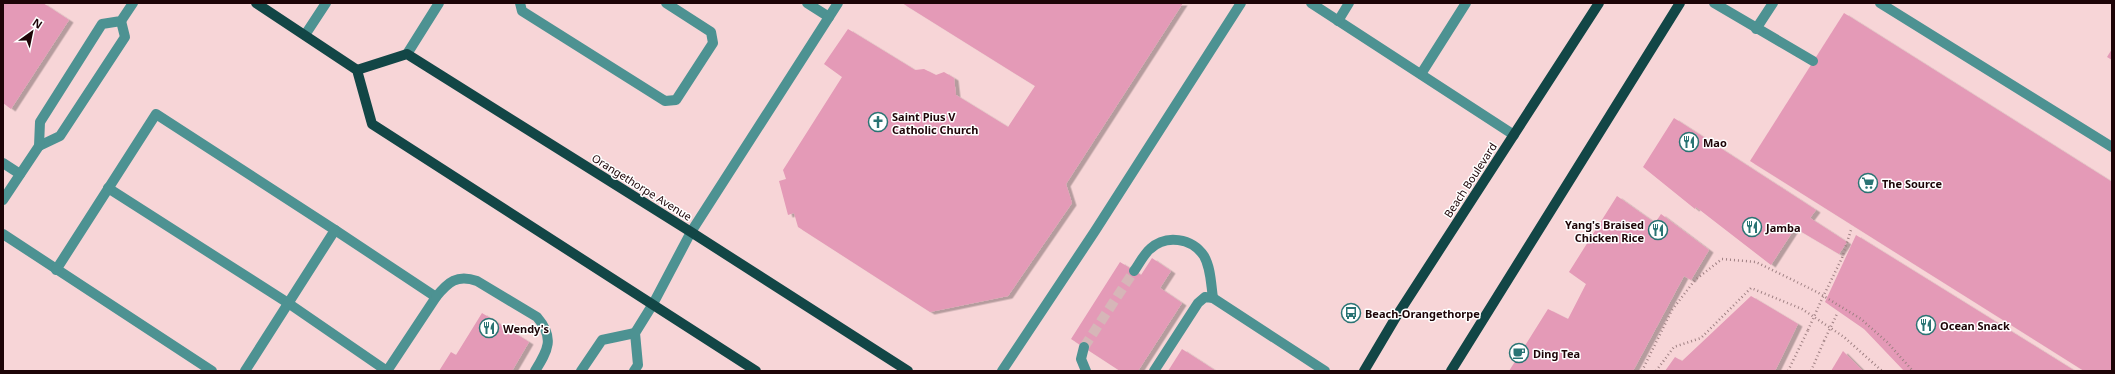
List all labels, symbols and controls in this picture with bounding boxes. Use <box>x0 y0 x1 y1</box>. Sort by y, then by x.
north arrow <box>12 12 52 52</box>
text: N <box>30 14 46 32</box>
place label: Saint Pius V Catholic Church <box>892 109 978 137</box>
church icon: Saint Pius V Catholic Church <box>867 111 889 133</box>
restaurant icon: Mao <box>1678 131 1700 153</box>
place label: Mao <box>1703 135 1727 150</box>
street label: Beach Boulevard <box>1440 140 1500 220</box>
street label: Orangethorpe Avenue <box>589 150 695 224</box>
supermarket icon: The Source <box>1857 172 1879 194</box>
place label: The Source <box>1882 176 1942 191</box>
restaurant icon: Jamba <box>1741 216 1763 238</box>
place label: Yang's Braised Chicken Rice <box>1565 217 1644 245</box>
restaurant icon: Yang's Braised Chicken Rice <box>1647 219 1669 241</box>
place label: Jamba <box>1765 220 1801 235</box>
bus stop icon: Beach-Orangethorpe <box>1340 302 1362 324</box>
place label: Beach-Orangethorpe <box>1365 306 1480 321</box>
restaurant icon: Ocean Snack <box>1915 314 1937 336</box>
restaurant icon: Wendy's <box>478 317 500 339</box>
place label: Ocean Snack <box>1940 318 2010 333</box>
place label: Wendy's <box>503 321 549 336</box>
cafe icon: Ding Tea <box>1508 342 1530 364</box>
place label: Ding Tea <box>1533 346 1580 361</box>

